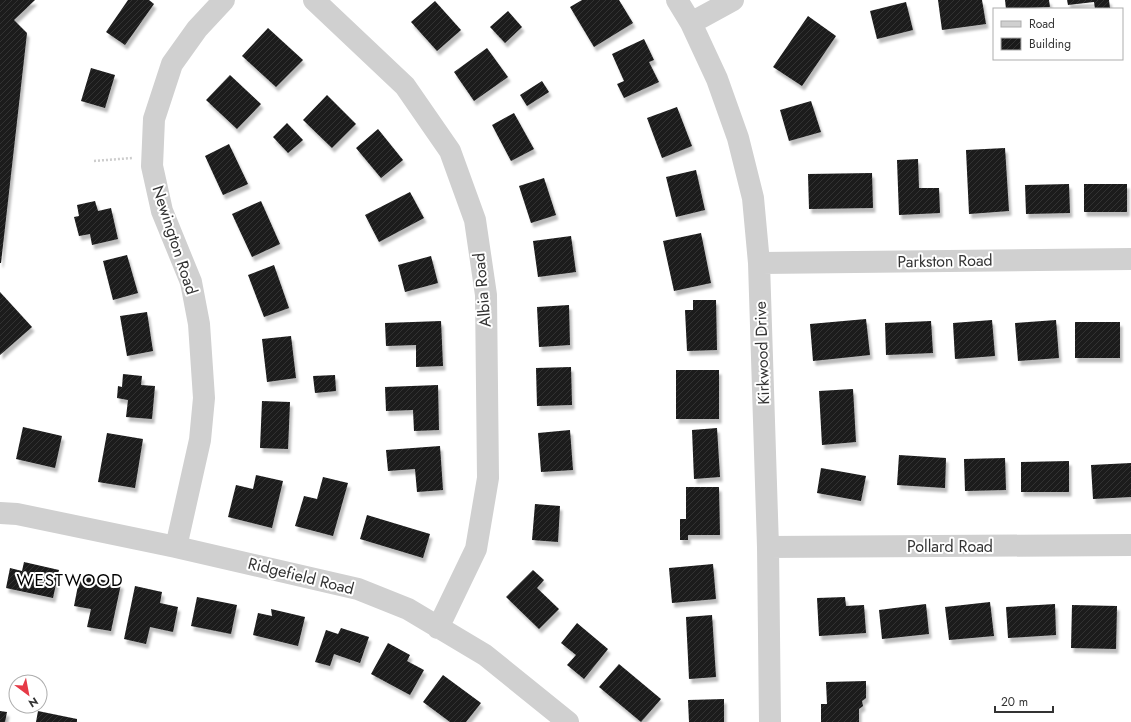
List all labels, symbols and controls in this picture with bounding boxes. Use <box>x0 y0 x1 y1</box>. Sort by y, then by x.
legend <box>993 8 1123 60</box>
text: Road <box>1029 15 1055 33</box>
text: Building <box>1029 35 1071 53</box>
street label: Newington Road <box>147 183 203 297</box>
street label: Parkston Road <box>897 249 993 273</box>
street label: Albia Road <box>467 252 497 328</box>
street label: Kirkwood Drive <box>749 301 775 405</box>
street label: Pollard Road <box>907 535 993 558</box>
street label: Ridgefield Road <box>245 552 357 600</box>
district label: WESTWOOD <box>17 568 123 592</box>
north arrow <box>8 674 48 714</box>
scale bar <box>995 688 1053 714</box>
text: N <box>25 693 41 712</box>
text: 20 m <box>1001 693 1028 711</box>

